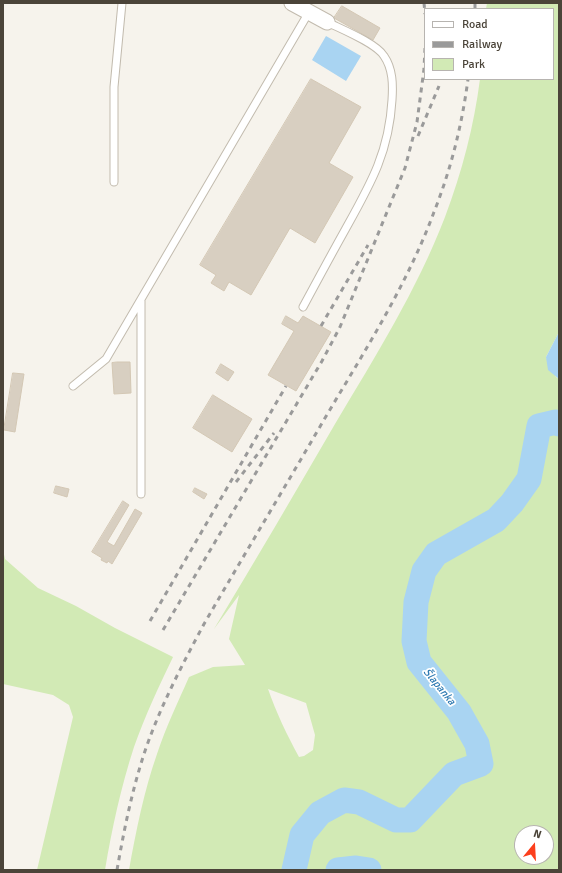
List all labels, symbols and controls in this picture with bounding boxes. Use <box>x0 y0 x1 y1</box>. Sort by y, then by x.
legend <box>424 8 554 80</box>
text: Road <box>462 17 488 32</box>
text: Railway <box>462 37 502 52</box>
text: Park <box>462 57 485 72</box>
water label: Šlapanka <box>420 666 458 708</box>
north arrow <box>514 825 554 865</box>
text: N <box>532 827 543 841</box>

